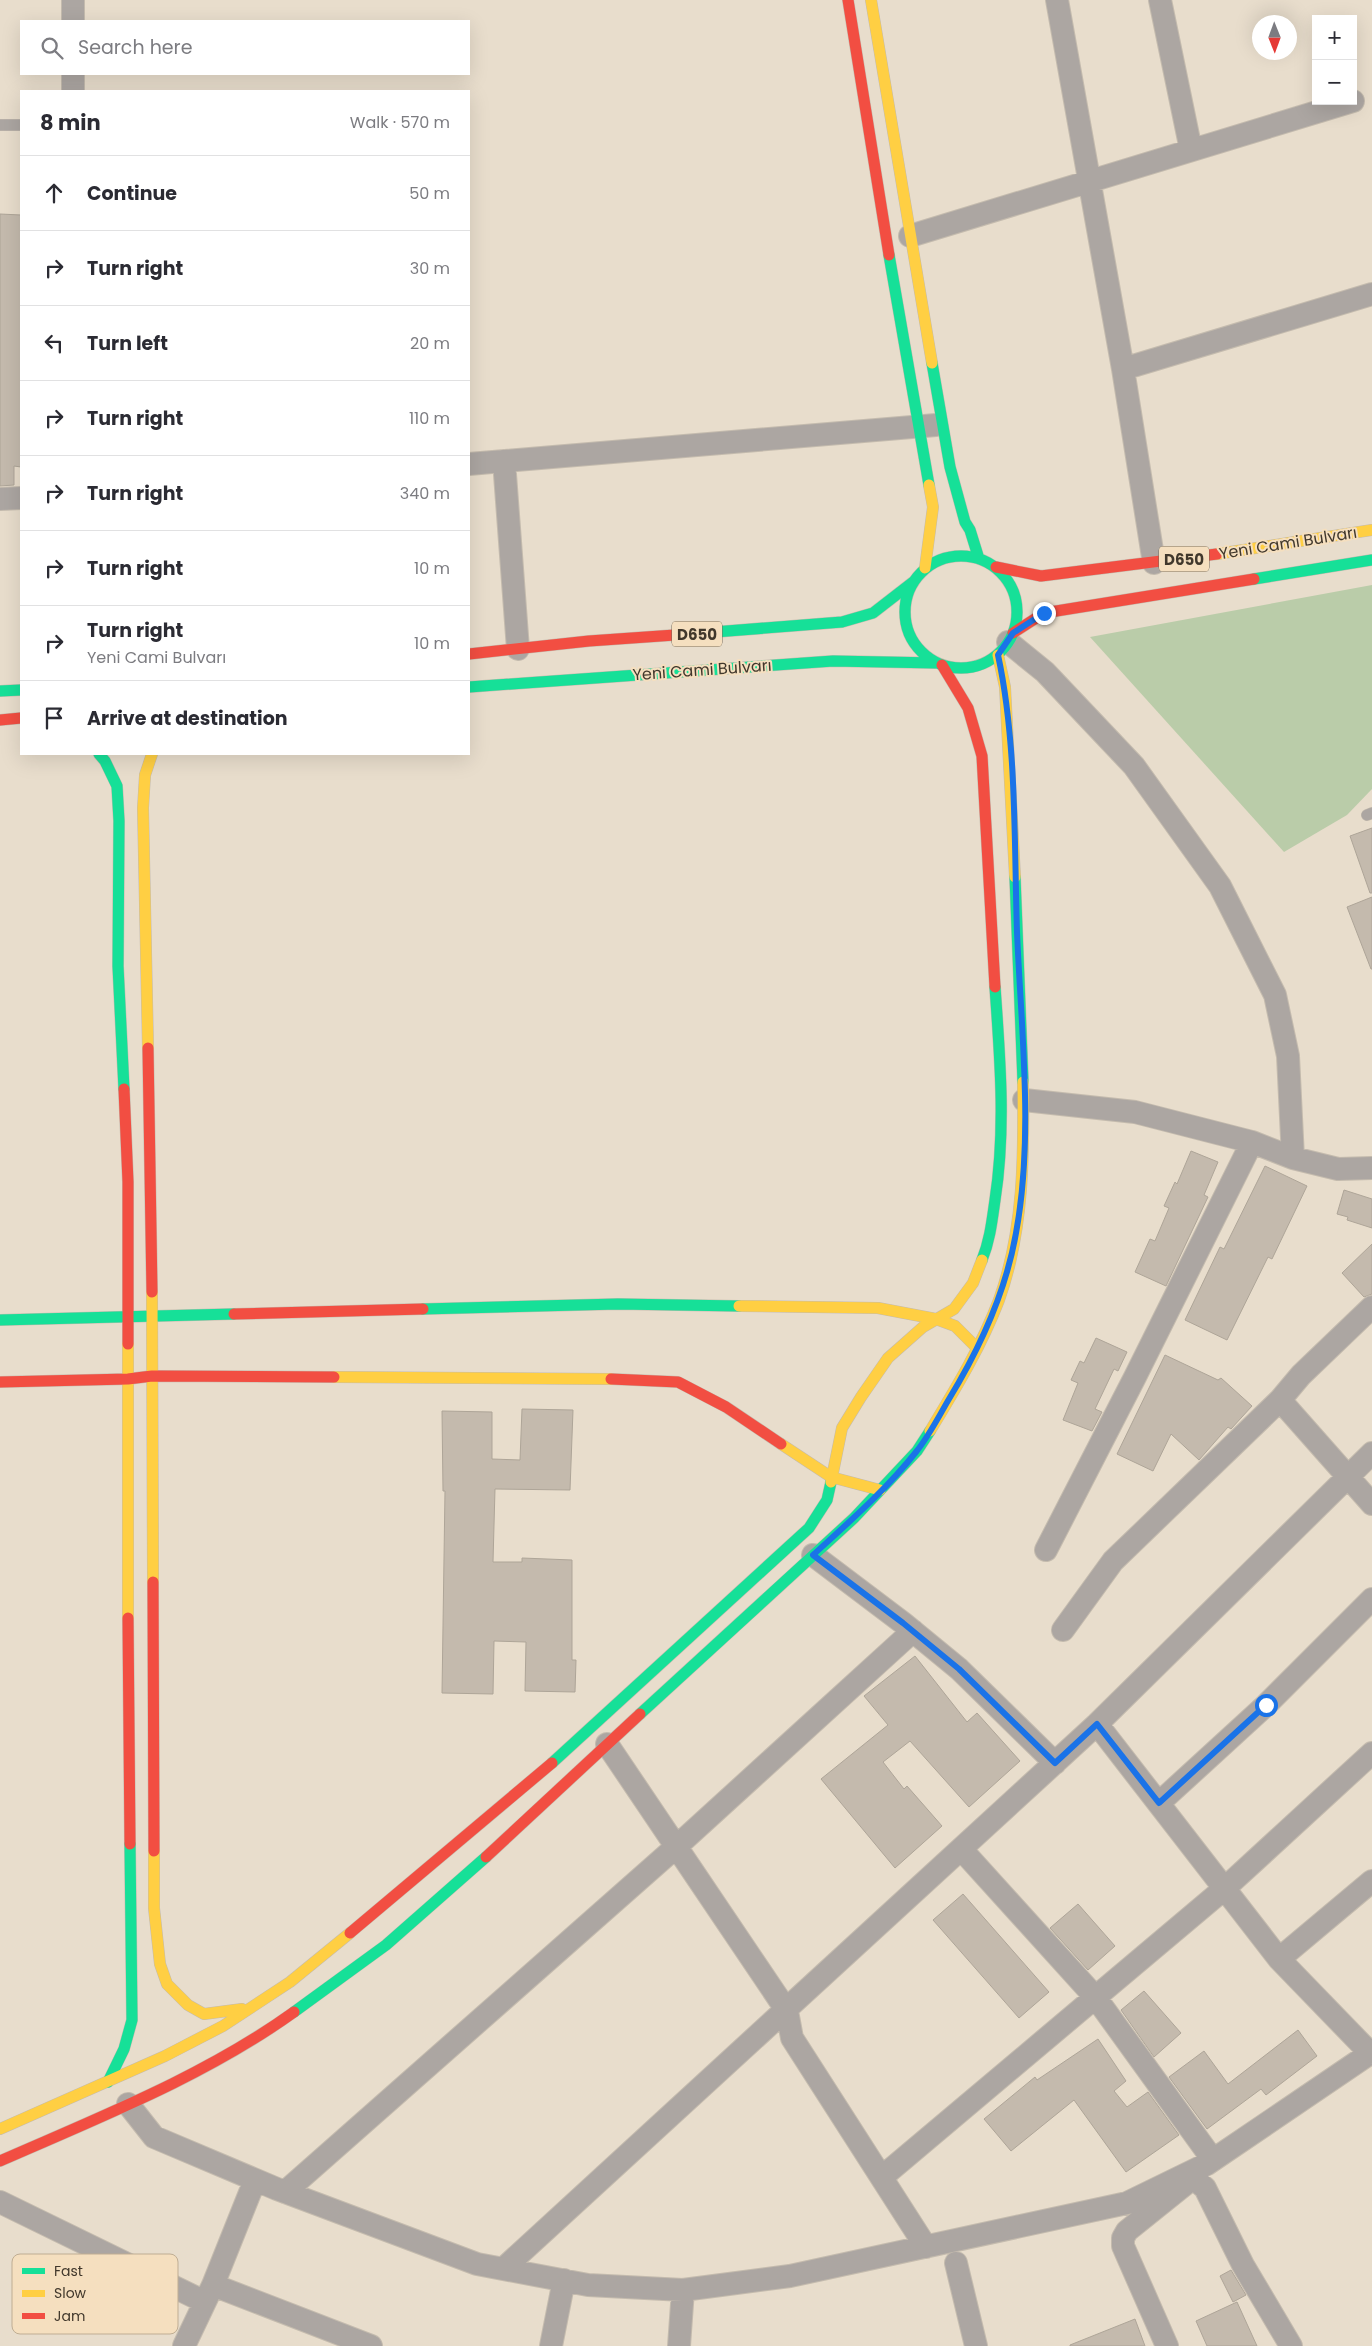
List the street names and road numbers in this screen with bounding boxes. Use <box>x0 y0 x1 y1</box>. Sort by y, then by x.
street label: Yeni Cami Bulvarı <box>1217 521 1359 565</box>
road number: D650 <box>1159 546 1209 572</box>
road number: D650 <box>672 622 722 646</box>
street label: Yeni Cami Bulvarı <box>632 654 772 686</box>

